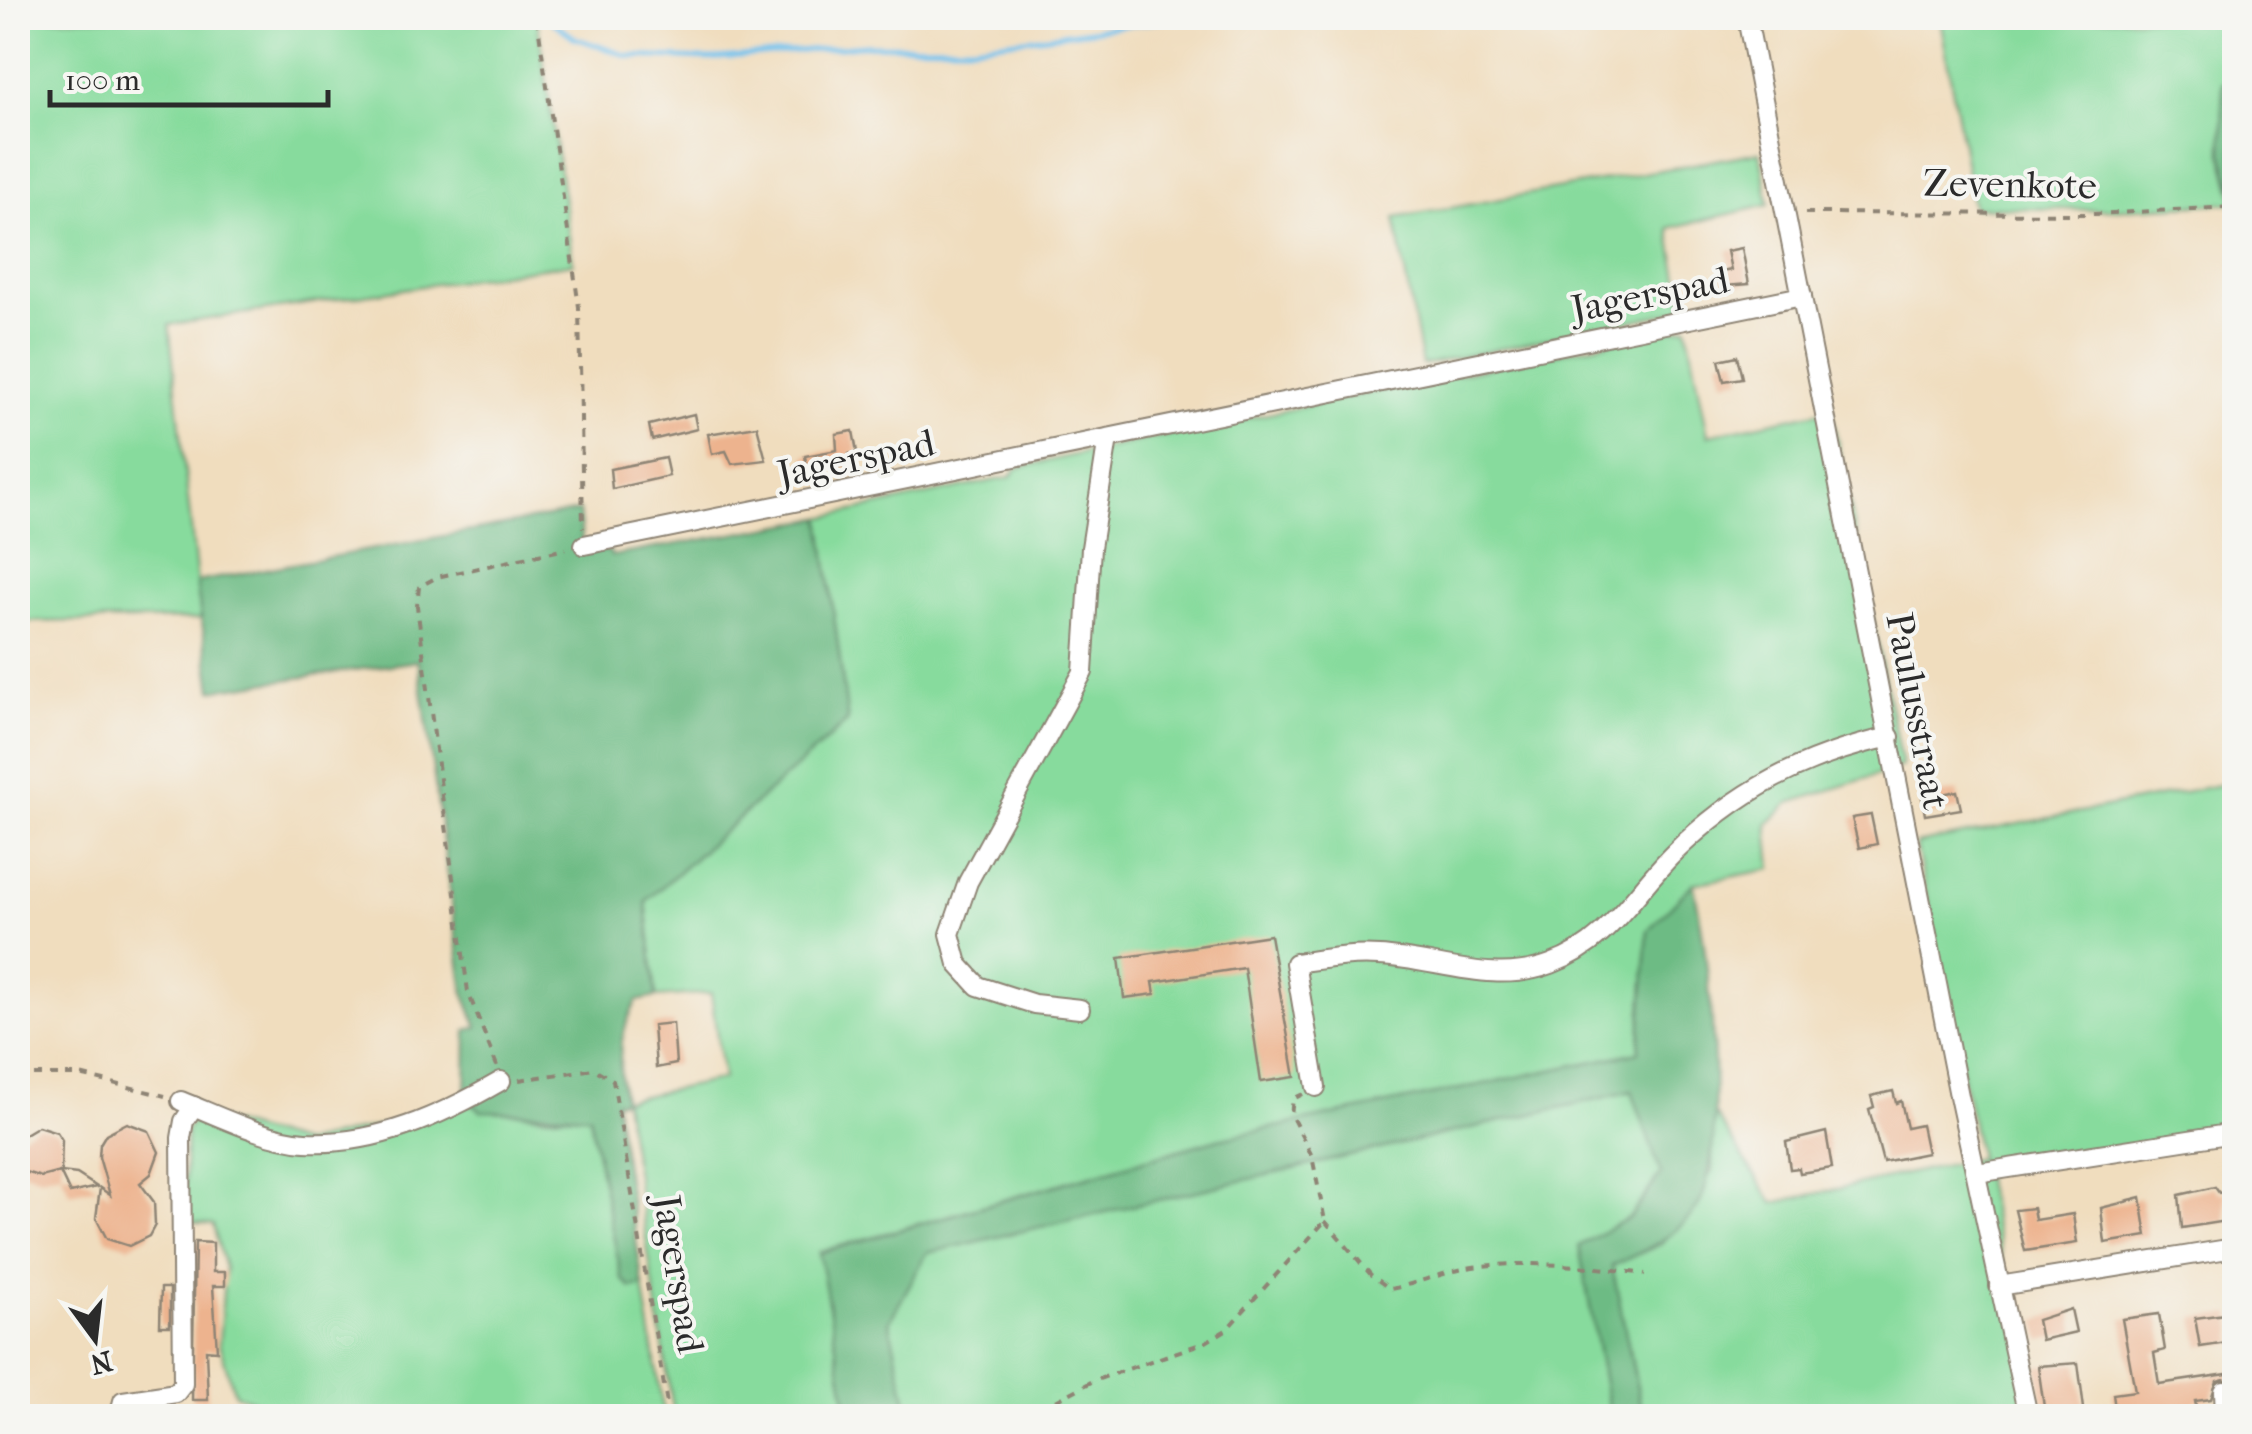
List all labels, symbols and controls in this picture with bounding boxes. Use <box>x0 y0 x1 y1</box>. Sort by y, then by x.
scale bar <box>50 45 328 107</box>
text: 100 m <box>65 63 140 98</box>
street label: Zevenkote <box>1923 160 2097 209</box>
street label: Jagerspad <box>1565 257 1733 332</box>
street label: Jagerspad <box>771 420 939 498</box>
street label: Paulusstraat <box>1876 609 1959 814</box>
street label: Jagerspad <box>643 1189 713 1357</box>
north arrow <box>45 1289 145 1389</box>
text: N <box>86 1344 116 1382</box>

